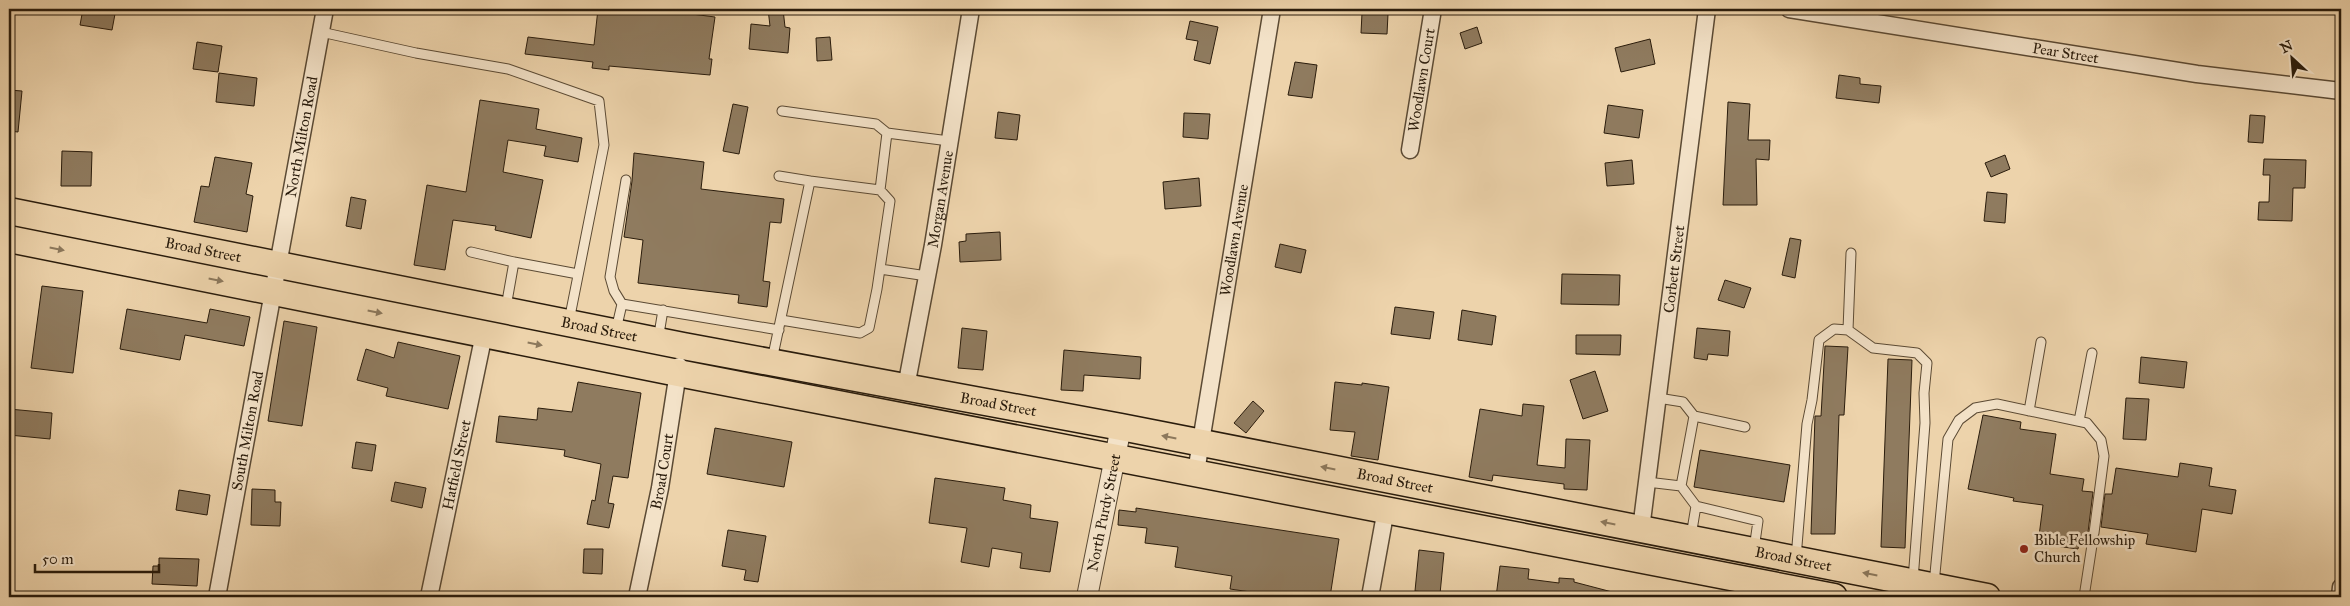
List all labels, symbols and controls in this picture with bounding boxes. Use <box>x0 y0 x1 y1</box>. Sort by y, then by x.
street label: Woodlawn Court <box>1404 26 1439 133</box>
north arrow <box>2268 32 2318 82</box>
text: N <box>2277 36 2296 57</box>
street label: Pear Street <box>2031 39 2101 67</box>
street label: North Milton Road <box>282 74 322 199</box>
street label: Morgan Avenue <box>924 149 957 249</box>
street label: Woodlawn Avenue <box>1216 183 1252 297</box>
street label: Corbett Street <box>1660 224 1689 314</box>
street label: Broad Street <box>163 233 244 266</box>
one-way arrow <box>49 245 65 253</box>
one-way arrow <box>208 277 224 285</box>
one-way arrow <box>368 308 383 316</box>
street label: Broad Street <box>560 313 640 346</box>
one-way arrow <box>527 340 542 348</box>
street label: South Milton Road <box>228 369 267 492</box>
street label: Broad Street <box>959 388 1039 420</box>
street label: Hatfield Street <box>438 417 475 512</box>
street label: Broad Court <box>647 431 677 511</box>
one-way arrow <box>1160 432 1176 440</box>
street label: North Purdy Street <box>1083 452 1125 573</box>
one-way arrow <box>1321 464 1336 472</box>
street label: Broad Street <box>1355 464 1435 497</box>
one-way arrow <box>1599 518 1615 526</box>
place label: Bible Fellowship Church <box>2034 531 2135 566</box>
scale bar <box>35 541 159 573</box>
street label: Broad Street <box>1754 543 1834 575</box>
marker: Bible Fellowship Church <box>2018 543 2030 555</box>
text: 50 m <box>42 550 74 568</box>
one-way arrow <box>1862 570 1878 578</box>

